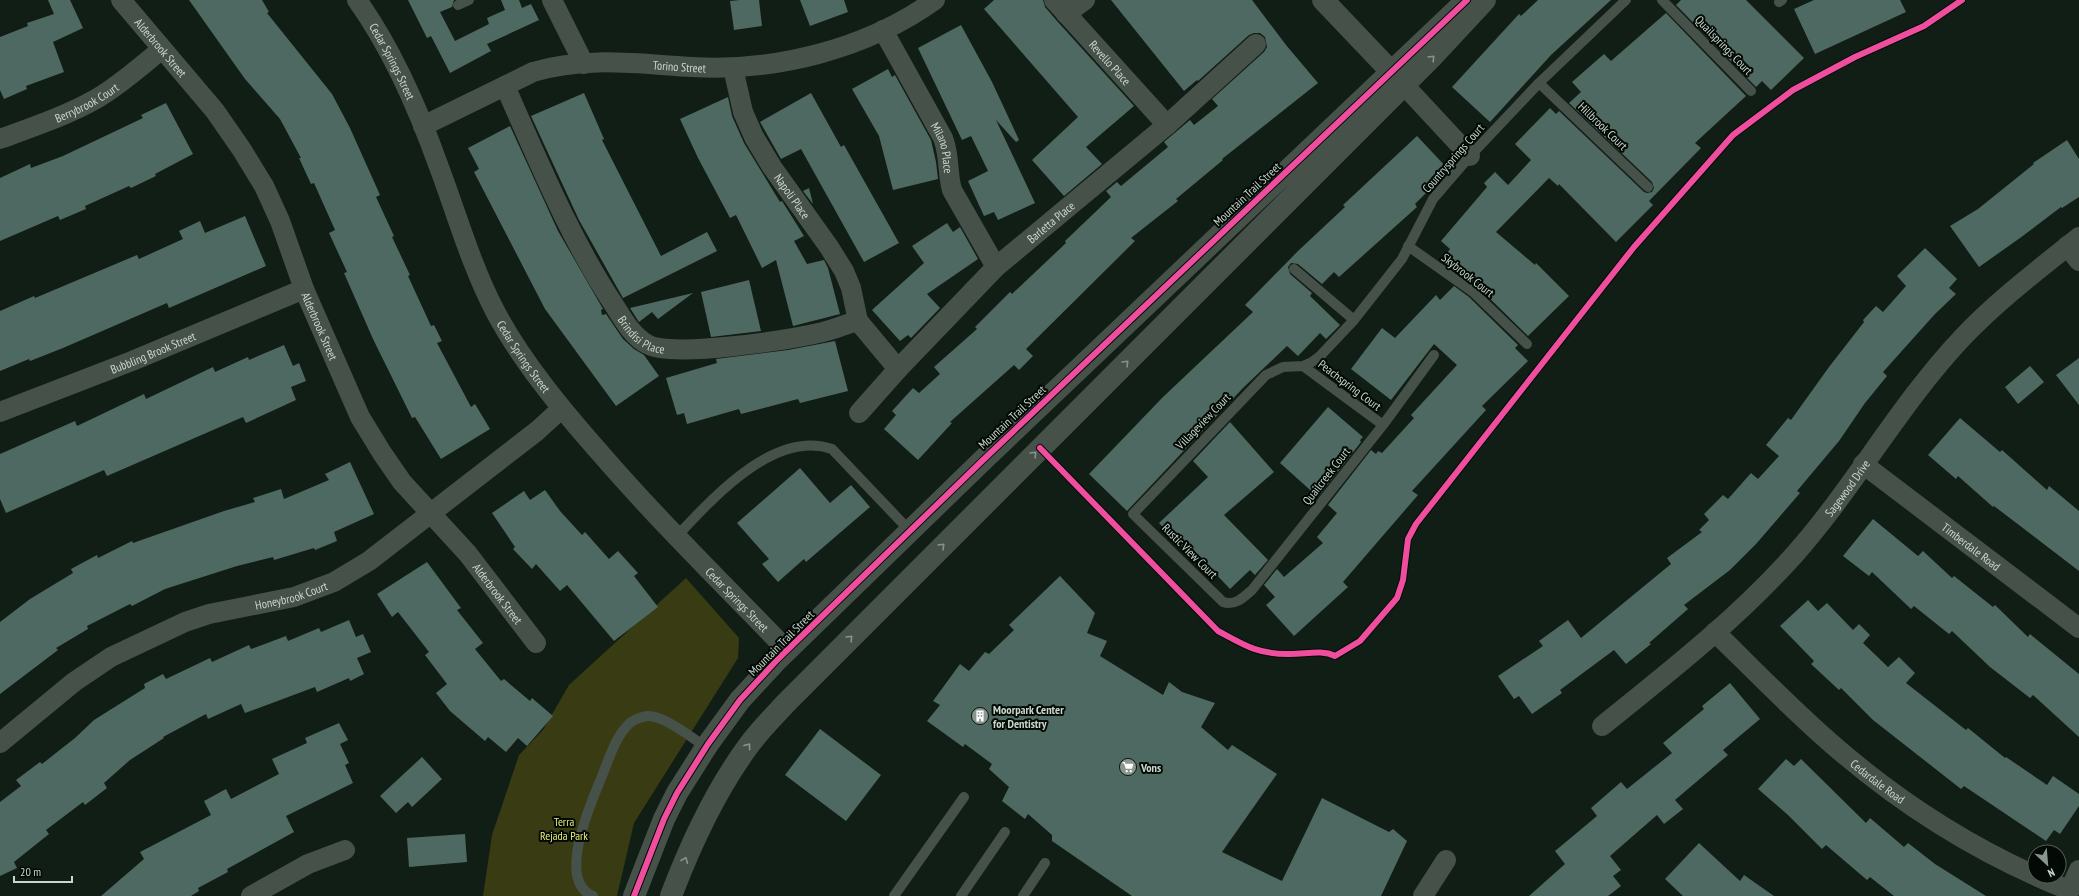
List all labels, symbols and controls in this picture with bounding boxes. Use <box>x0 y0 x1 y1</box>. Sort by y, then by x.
street label: Quailsprings Court <box>1692 12 1756 78</box>
street label: Alderbrook Street <box>132 15 191 80</box>
street label: Cedar Springs Street <box>367 20 419 103</box>
street label: Revello Place <box>1086 37 1134 88</box>
one-way arrow <box>1427 55 1435 63</box>
street label: Torino Street <box>652 57 707 75</box>
street label: Berrybrook Court <box>52 79 122 125</box>
street label: Hillbrook Court <box>1575 99 1631 154</box>
street label: Milano Place <box>928 119 957 174</box>
street label: Countrysprings Court <box>1419 120 1488 196</box>
street label: Mountain Trail Street <box>1210 158 1284 229</box>
street label: Napoli Place <box>772 171 814 221</box>
street label: Barletta Place <box>1023 198 1077 246</box>
street label: Skybrook Court <box>1439 250 1498 301</box>
street label: Alderbrook Street <box>299 290 342 363</box>
street label: Brindisi Place <box>615 313 666 356</box>
street label: Cedar Springs Street <box>494 317 554 396</box>
street label: Bubbling Brook Street <box>108 328 198 376</box>
street label: Peachspring Court <box>1316 356 1385 414</box>
one-way arrow <box>1121 360 1129 368</box>
street label: Mountain Trail Street <box>975 381 1049 452</box>
street label: Villageview Court <box>1172 389 1234 453</box>
street label: Quailcreek Court <box>1299 444 1353 508</box>
one-way arrow <box>1029 452 1037 459</box>
street label: Sagewood Drive <box>1821 456 1873 519</box>
street label: Timberdale Road <box>1939 519 2004 573</box>
street label: Rustic View Court <box>1159 520 1221 582</box>
one-way arrow <box>937 543 945 551</box>
street label: Alderbrook Street <box>470 560 527 627</box>
street label: Cedar Springs Street <box>703 564 773 635</box>
street label: Honeybrook Court <box>254 578 330 612</box>
street label: Mountain Trail Street <box>745 607 817 679</box>
one-way arrow <box>845 635 853 643</box>
place label: Moorpark Center for Dentistry <box>993 702 1064 731</box>
building icon: Moorpark Center for Dentistry <box>970 706 990 726</box>
one-way arrow <box>743 744 750 751</box>
street label: Cedardale Road <box>1848 756 1908 806</box>
supermarket icon: Vons <box>1118 757 1138 777</box>
place label: Vons <box>1140 760 1161 775</box>
park label: Terra Rejada Park <box>540 814 588 843</box>
north arrow <box>2027 844 2067 884</box>
one-way arrow <box>680 856 688 864</box>
scale bar <box>14 858 72 884</box>
text: 20 m <box>20 864 41 879</box>
text: N <box>2046 865 2057 881</box>

